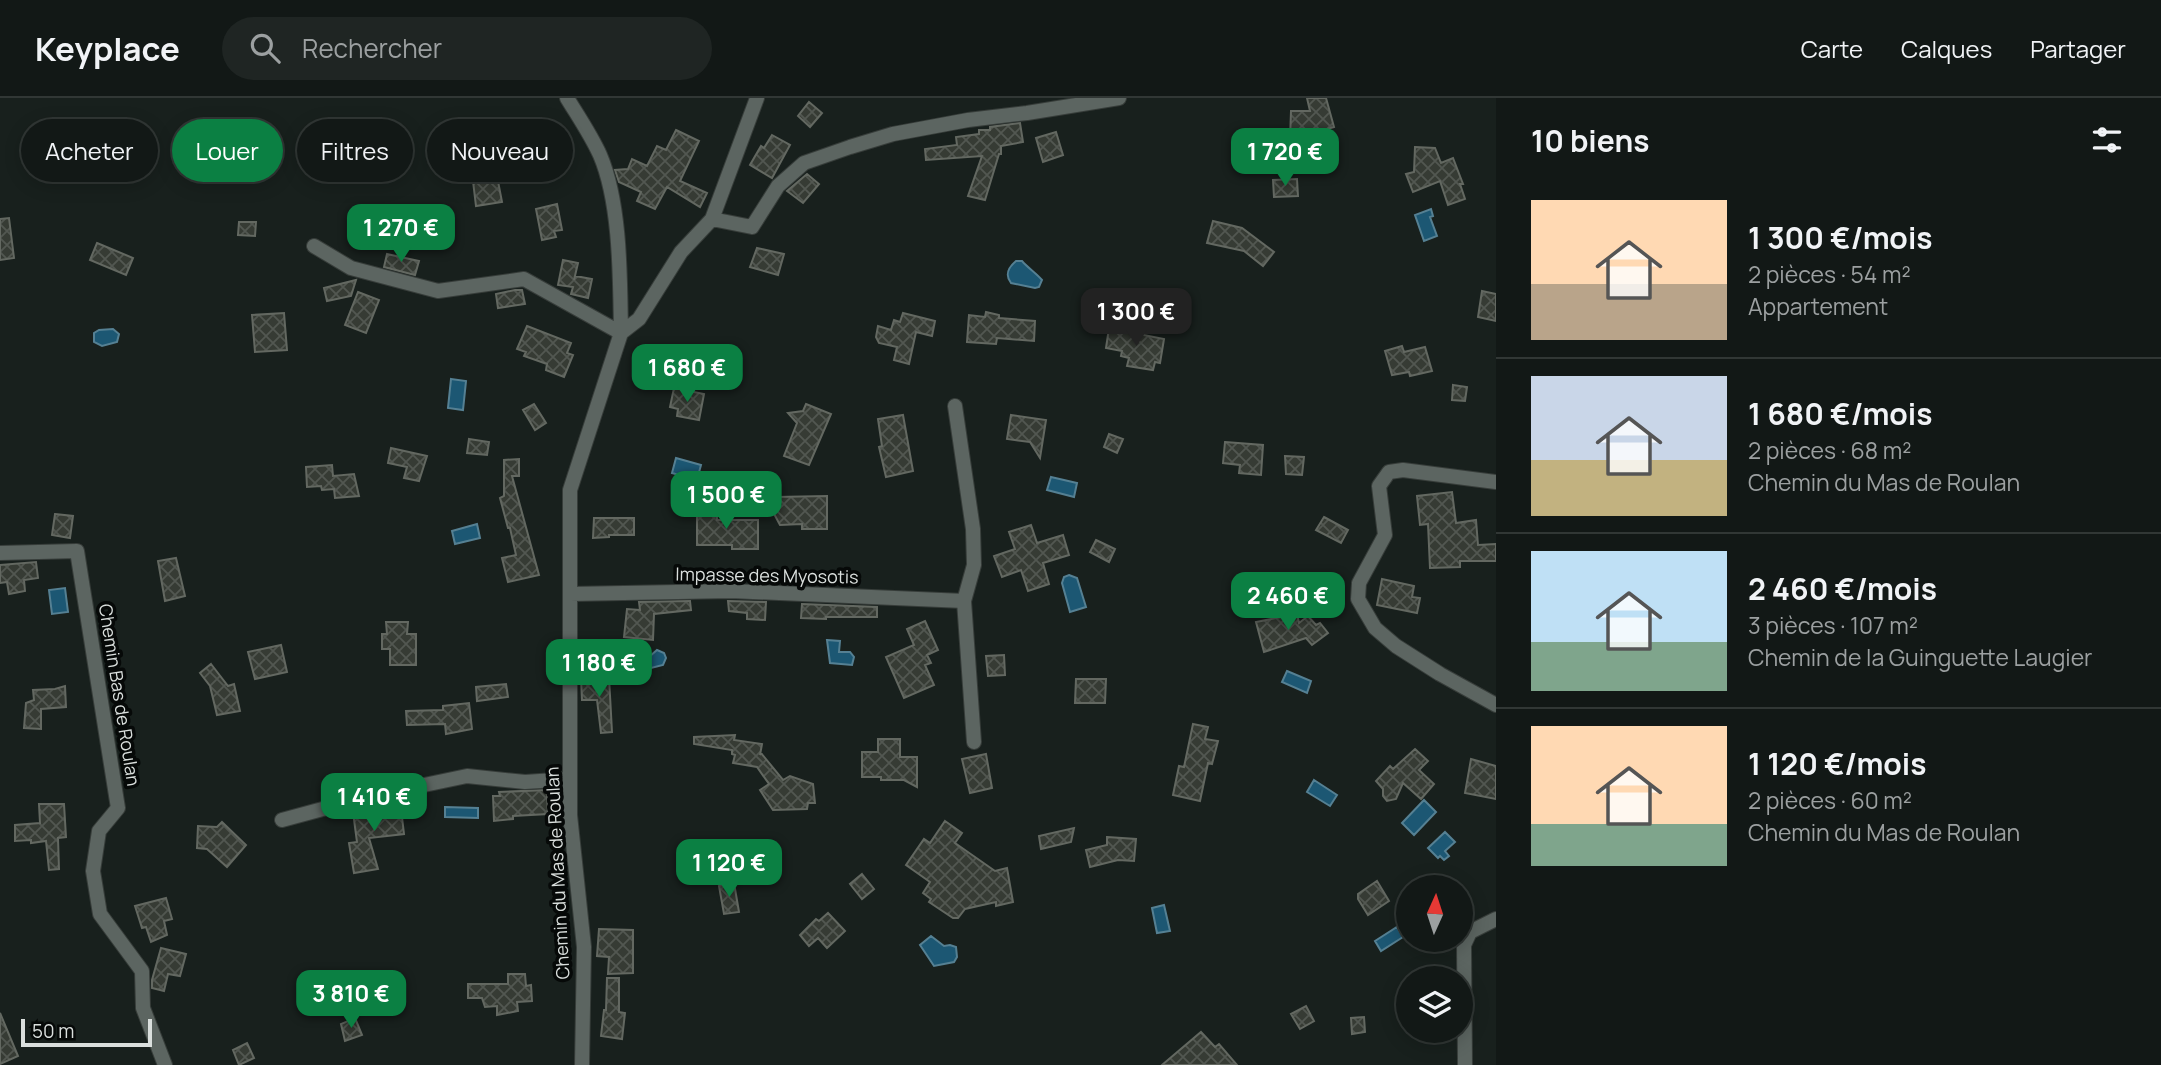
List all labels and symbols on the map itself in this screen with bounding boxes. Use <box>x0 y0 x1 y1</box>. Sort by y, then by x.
pin: 1 720 € <box>1220 129 1350 188</box>
pin: 1 270 € <box>336 204 466 264</box>
pin: 1 300 € <box>1071 288 1201 348</box>
pin: 1 680 € <box>622 344 752 404</box>
pin: 1 500 € <box>661 472 791 531</box>
street label: Impasse des Myosotis <box>675 561 859 589</box>
pin: 2 460 € <box>1223 573 1353 632</box>
street label: Chemin Bas de Roulan <box>94 602 146 788</box>
pin: 1 180 € <box>534 640 664 699</box>
street label: Chemin du Mas de Roulan <box>539 766 575 980</box>
pin: 1 410 € <box>309 774 439 833</box>
pin: 1 120 € <box>664 840 794 899</box>
north arrow <box>1396 875 1474 952</box>
pin: 3 810 € <box>286 970 416 1030</box>
scale bar <box>21 1016 152 1048</box>

